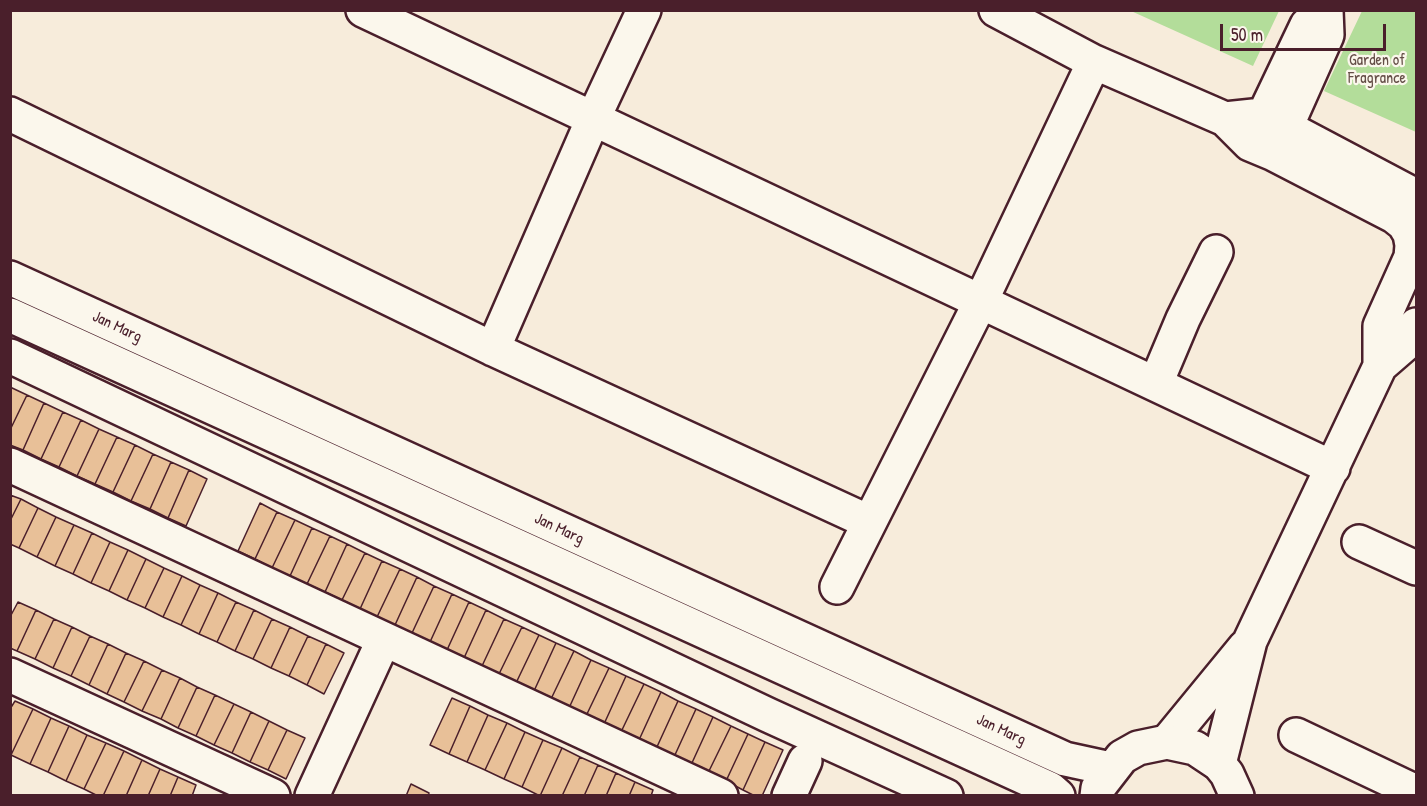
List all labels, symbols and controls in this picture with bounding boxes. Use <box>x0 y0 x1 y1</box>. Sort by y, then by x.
scale bar <box>1223 12 1390 50</box>
text: 50 m <box>1231 22 1263 47</box>
park label: Garden of Fragrance <box>1348 51 1406 89</box>
street label: Jan Marg <box>89 307 145 347</box>
street label: Jan Marg <box>531 509 587 549</box>
street label: Jan Marg <box>973 710 1029 750</box>

